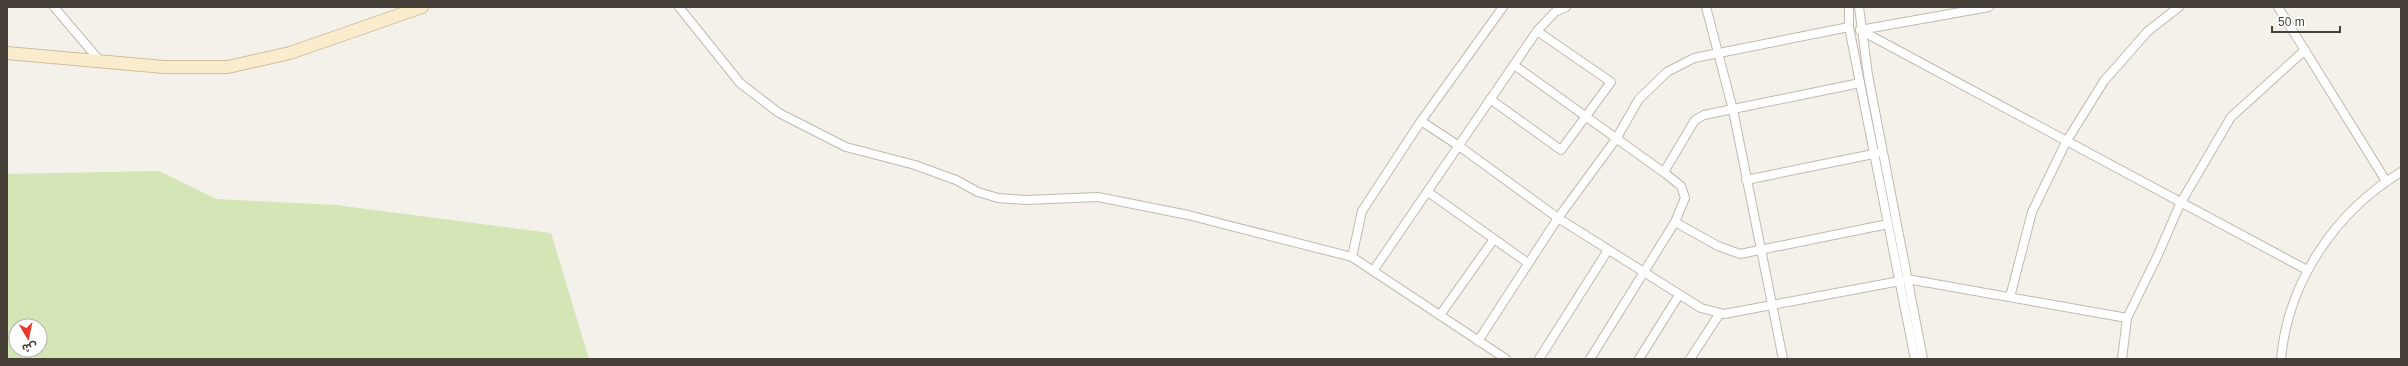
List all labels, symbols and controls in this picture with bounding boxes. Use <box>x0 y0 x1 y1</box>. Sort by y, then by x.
scale bar <box>2272 8 2340 34</box>
text: 50 m <box>2278 15 2305 29</box>
north arrow <box>8 318 48 358</box>
text: ش <box>21 340 38 355</box>

